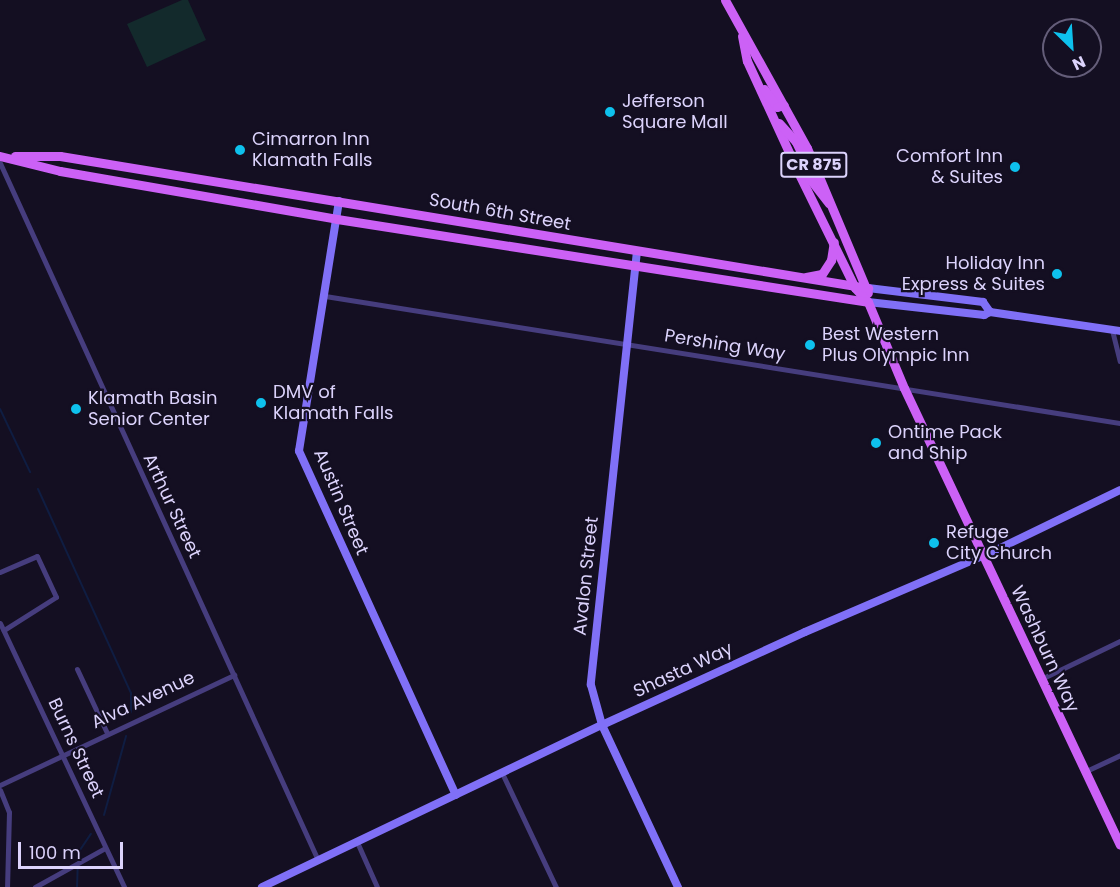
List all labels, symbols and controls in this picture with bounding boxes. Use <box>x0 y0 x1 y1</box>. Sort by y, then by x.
north arrow <box>1042 18 1102 78</box>
text: N <box>1069 50 1089 76</box>
place label: Jefferson Square Mall <box>622 91 728 134</box>
marker: Jefferson Square Mall <box>603 105 617 119</box>
place label: Cimarron Inn Klamath Falls <box>252 129 372 172</box>
marker: Cimarron Inn Klamath Falls <box>233 143 247 157</box>
place label: Comfort Inn & Suites <box>896 146 1003 188</box>
road number: CR 875 <box>780 152 848 178</box>
marker: Comfort Inn & Suites <box>1008 160 1022 174</box>
street label: South 6th Street <box>427 189 573 235</box>
place label: Holiday Inn Express & Suites <box>902 253 1045 296</box>
marker: Holiday Inn Express & Suites <box>1050 267 1064 281</box>
place label: Best Western Plus Olympic Inn <box>822 324 970 366</box>
street label: Pershing Way <box>663 325 787 365</box>
marker: Best Western Plus Olympic Inn <box>803 338 817 352</box>
place label: DMV of Klamath Falls <box>273 382 393 424</box>
place label: Klamath Basin Senior Center <box>88 388 218 430</box>
marker: DMV of Klamath Falls <box>254 396 268 410</box>
marker: Klamath Basin Senior Center <box>69 402 83 416</box>
place label: Ontime Pack and Ship <box>888 422 1002 464</box>
marker: Ontime Pack and Ship <box>869 436 883 450</box>
street label: Austin Street <box>309 446 373 558</box>
street label: Arthur Street <box>138 450 206 562</box>
street label: Avalon Street <box>569 516 603 636</box>
place label: Refuge City Church <box>946 522 1052 564</box>
marker: Refuge City Church <box>927 536 941 550</box>
street label: Washburn Way <box>1006 582 1084 716</box>
street label: Shasta Way <box>630 638 736 702</box>
street label: Alva Avenue <box>88 667 198 733</box>
street label: Burns Street <box>43 695 109 801</box>
scale bar <box>21 830 126 868</box>
text: 100 m <box>29 840 81 865</box>

